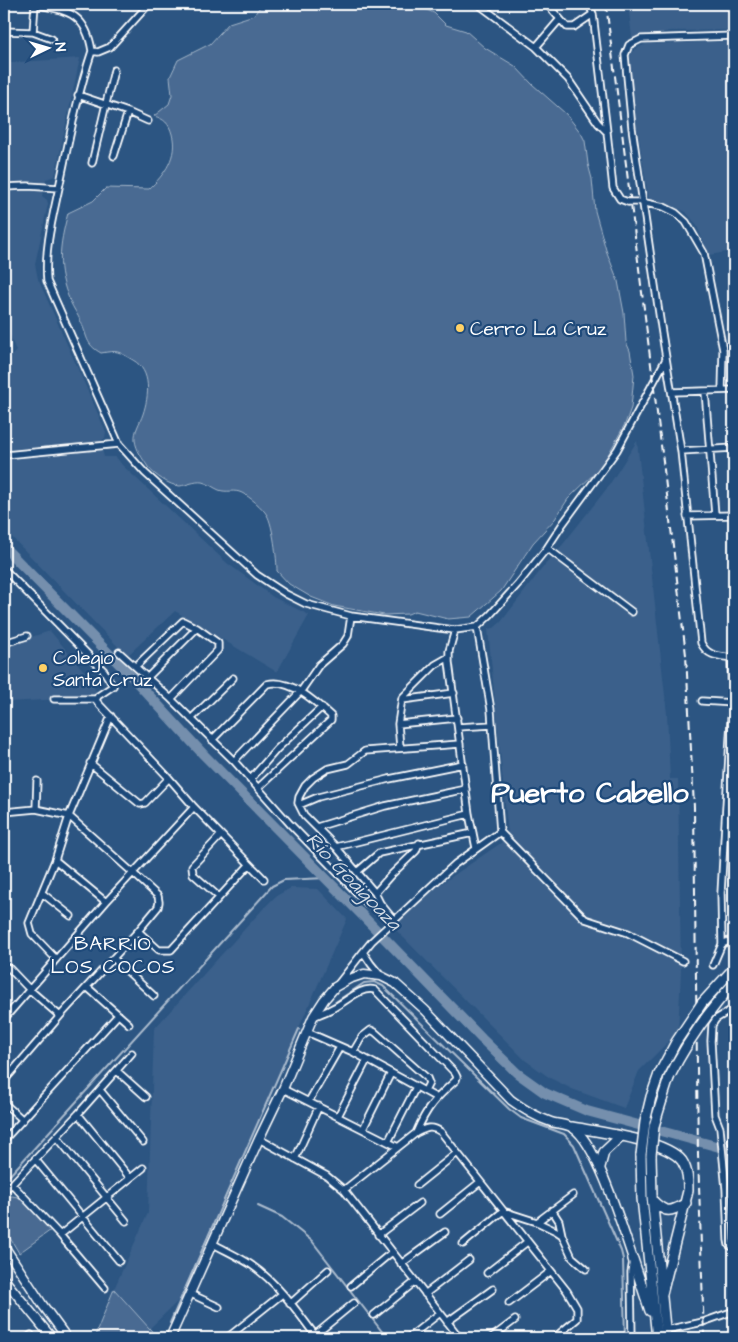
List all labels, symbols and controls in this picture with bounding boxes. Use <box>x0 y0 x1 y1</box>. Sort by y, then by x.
north arrow <box>22 22 72 72</box>
text: N <box>50 42 70 52</box>
place label: Cerro La Cruz <box>470 316 607 343</box>
marker: Cerro La Cruz <box>454 322 466 334</box>
place label: Colegio Santa Cruz <box>53 645 153 694</box>
marker: Colegio Santa Cruz <box>37 662 49 674</box>
district label: Puerto Cabello <box>491 773 689 814</box>
water label: Río Goaigoaza <box>298 826 408 938</box>
district label: BARRIO LOS COCOS <box>50 930 176 981</box>

